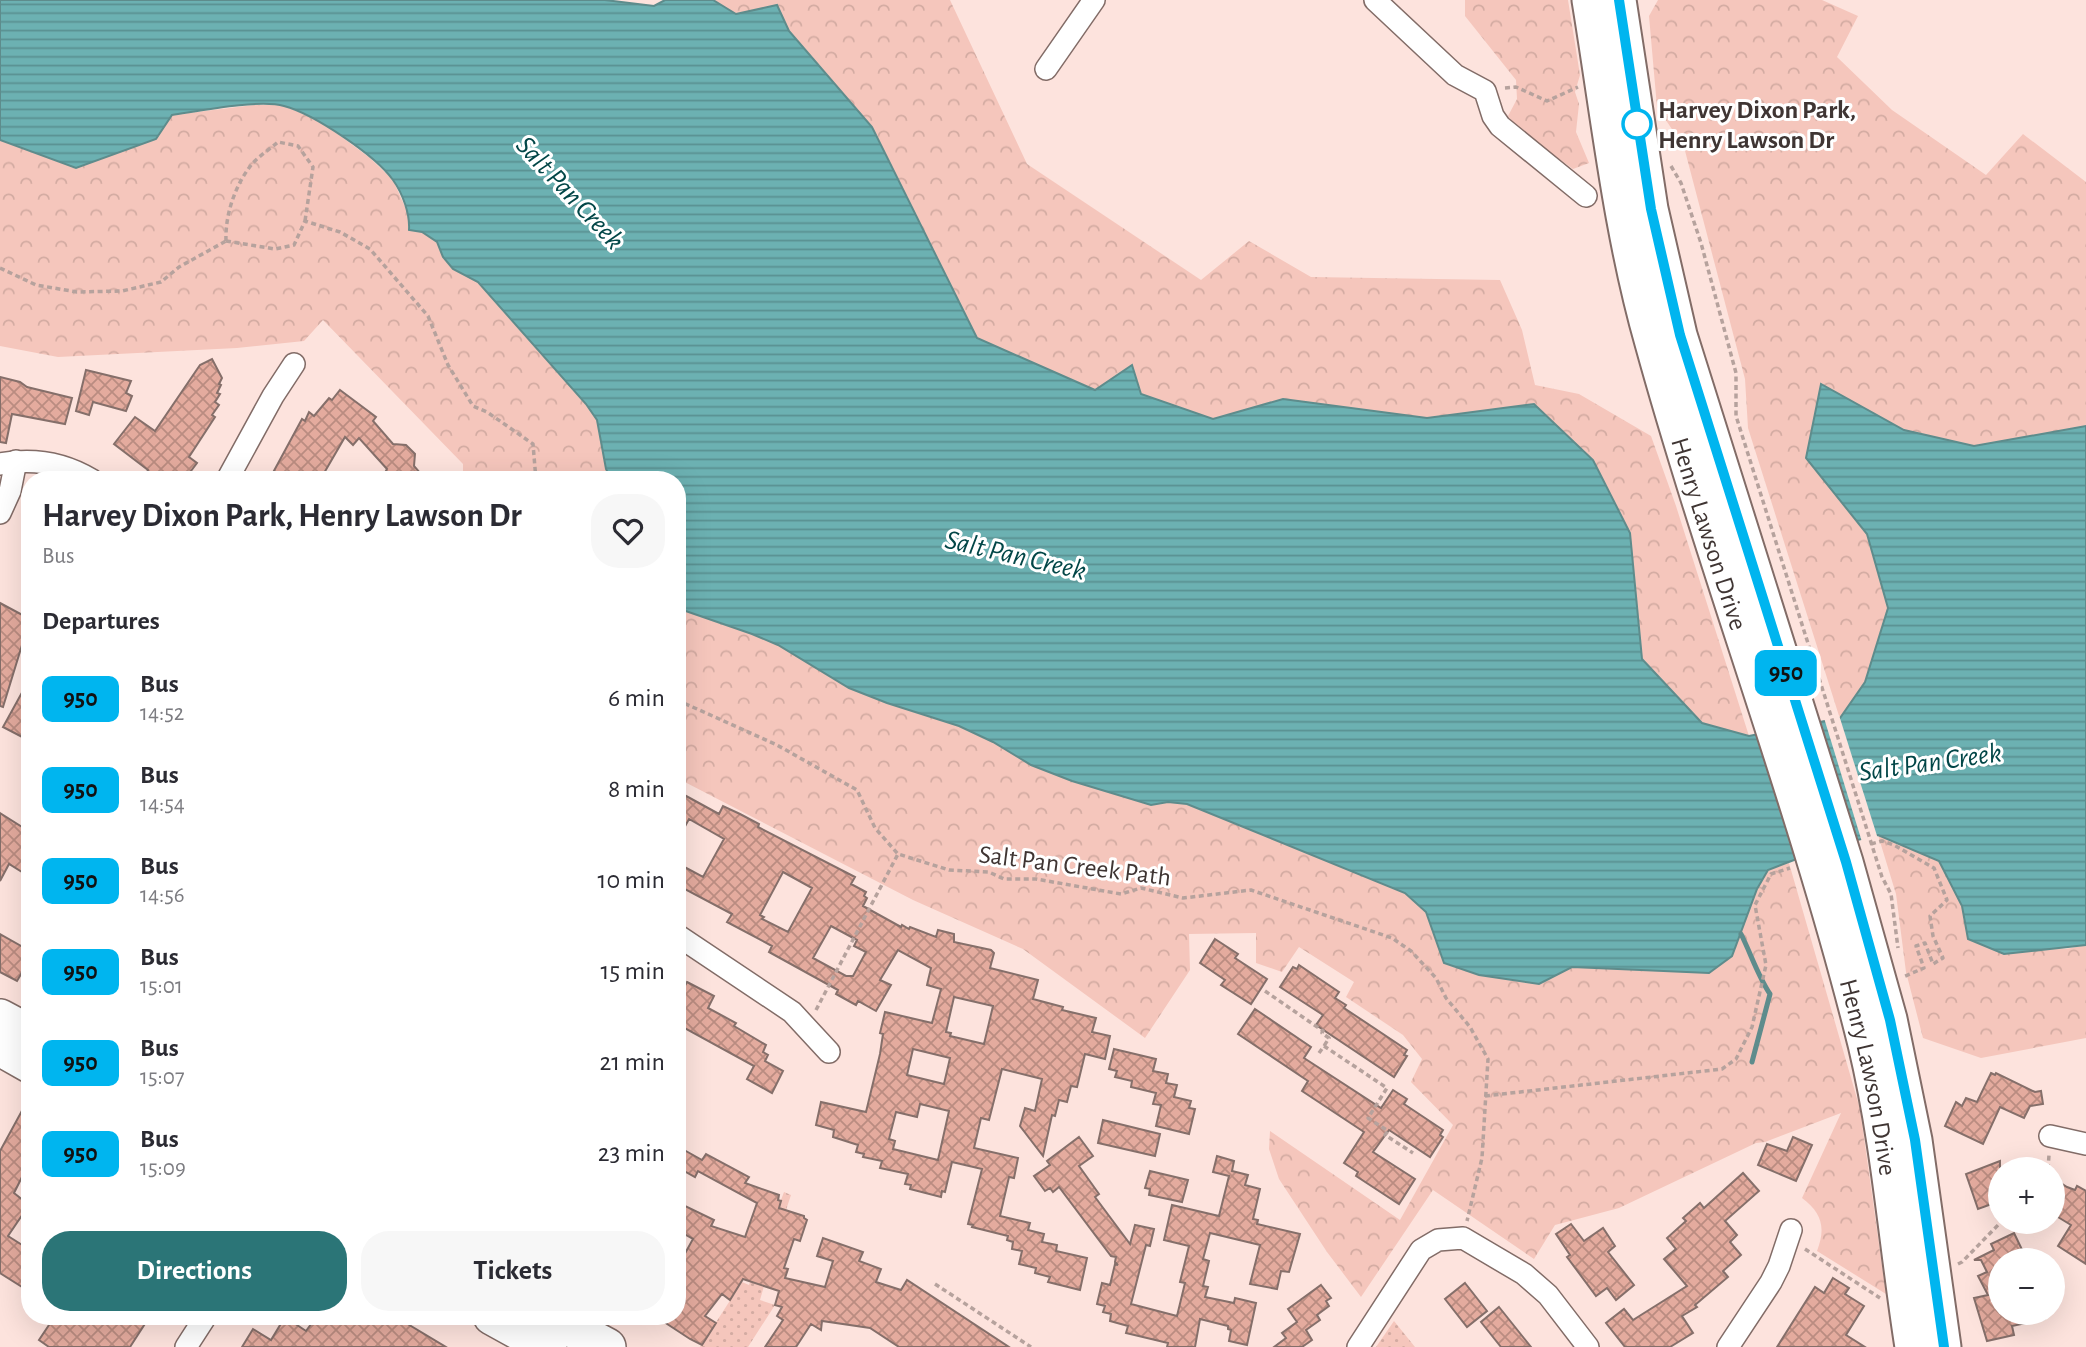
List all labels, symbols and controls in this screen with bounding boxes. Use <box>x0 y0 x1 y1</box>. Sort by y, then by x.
place label: Harvey Dixon Park, Henry Lawson Dr <box>1658 97 1856 153</box>
marker: Harvey Dixon Park, Henry Lawson Dr <box>1622 109 1652 139</box>
water label: Salt Pan Creek <box>510 131 629 255</box>
street label: Henry Lawson Drive <box>1666 434 1751 633</box>
button: heart <box>591 494 665 568</box>
text: Harvey Dixon Park, Henry Lawson Dr <box>42 500 522 533</box>
water label: Salt Pan Creek <box>942 526 1089 586</box>
text: Bus <box>42 545 75 568</box>
text: Departures <box>42 608 160 634</box>
line badge: 950 <box>1746 650 1826 696</box>
text: 950 <box>1769 661 1803 685</box>
text: Bus <box>140 671 179 697</box>
text: 6 min <box>608 685 665 711</box>
text: 950 <box>63 687 98 711</box>
text: 14:52 <box>140 702 184 725</box>
water label: Salt Pan Creek <box>1857 739 2003 787</box>
text: Bus <box>140 762 179 788</box>
text: 8 min <box>608 776 665 802</box>
text: 950 <box>63 778 98 802</box>
text: 14:54 <box>140 793 185 816</box>
street label: Salt Pan Creek Path <box>977 841 1172 891</box>
text: Bus <box>140 853 179 879</box>
text: 10 min <box>598 867 665 893</box>
text: 950 <box>63 869 98 893</box>
text: 14:56 <box>140 884 185 907</box>
text: Bus <box>140 944 179 970</box>
text: 15 min <box>600 958 665 984</box>
text: 950 <box>63 960 98 984</box>
text: 15:01 <box>140 975 183 998</box>
street label: Henry Lawson Drive <box>1835 976 1901 1177</box>
text: Bus <box>140 1035 179 1061</box>
text: 21 min <box>599 1049 665 1075</box>
text: 950 <box>63 1051 98 1075</box>
text: 15:07 <box>140 1066 185 1089</box>
text: Bus <box>140 1126 179 1152</box>
text: 23 min <box>598 1140 665 1166</box>
text: 950 <box>63 1142 98 1166</box>
text: 15:09 <box>140 1157 186 1180</box>
map controls <box>1988 1157 2065 1325</box>
button: + <box>1988 1157 2065 1234</box>
button: Directions <box>42 1231 347 1311</box>
button: Tickets <box>361 1231 665 1311</box>
button: − <box>1988 1248 2065 1325</box>

